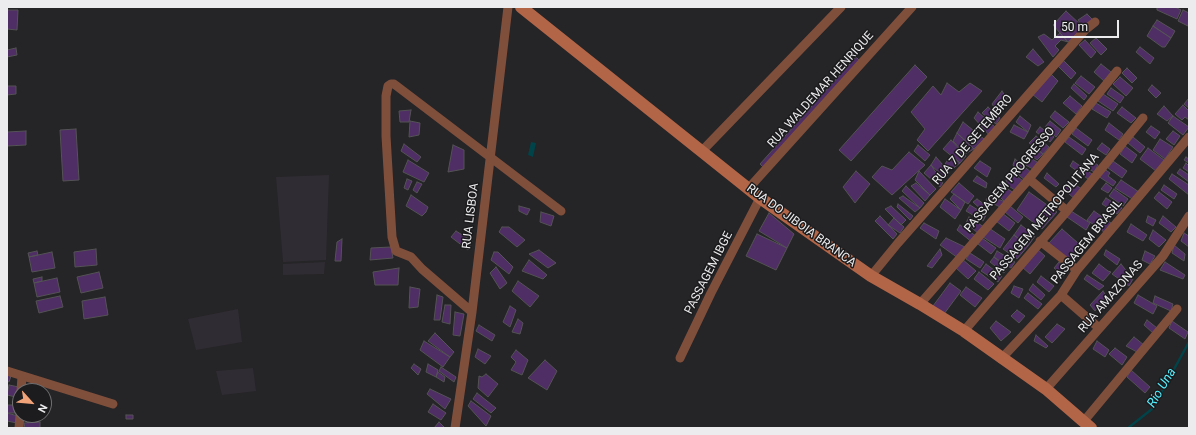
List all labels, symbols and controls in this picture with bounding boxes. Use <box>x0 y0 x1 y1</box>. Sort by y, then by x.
scale bar <box>1056 12 1121 38</box>
text: 50 m <box>1061 20 1088 34</box>
street label: RUA WALDEMAR HENRIQUE <box>765 29 877 151</box>
street label: RUA 7 DE SETEMBRO <box>930 92 1016 188</box>
street label: PASSAGEM PROGRESSO <box>962 124 1058 236</box>
street label: PASSAGEM METROPOLITANA <box>988 150 1102 284</box>
street label: RUA DO JIBOIA BRANCA <box>744 181 858 271</box>
street label: RUA LISBOA <box>460 182 482 250</box>
street label: PASSAGEM BRASIL <box>1048 197 1126 287</box>
street label: PASSAGEM IBGE <box>682 229 736 317</box>
street label: RUA AMAZONAS <box>1076 258 1146 336</box>
water label: Rio Una <box>1144 365 1180 411</box>
north arrow <box>12 383 52 423</box>
text: N <box>35 402 50 415</box>

